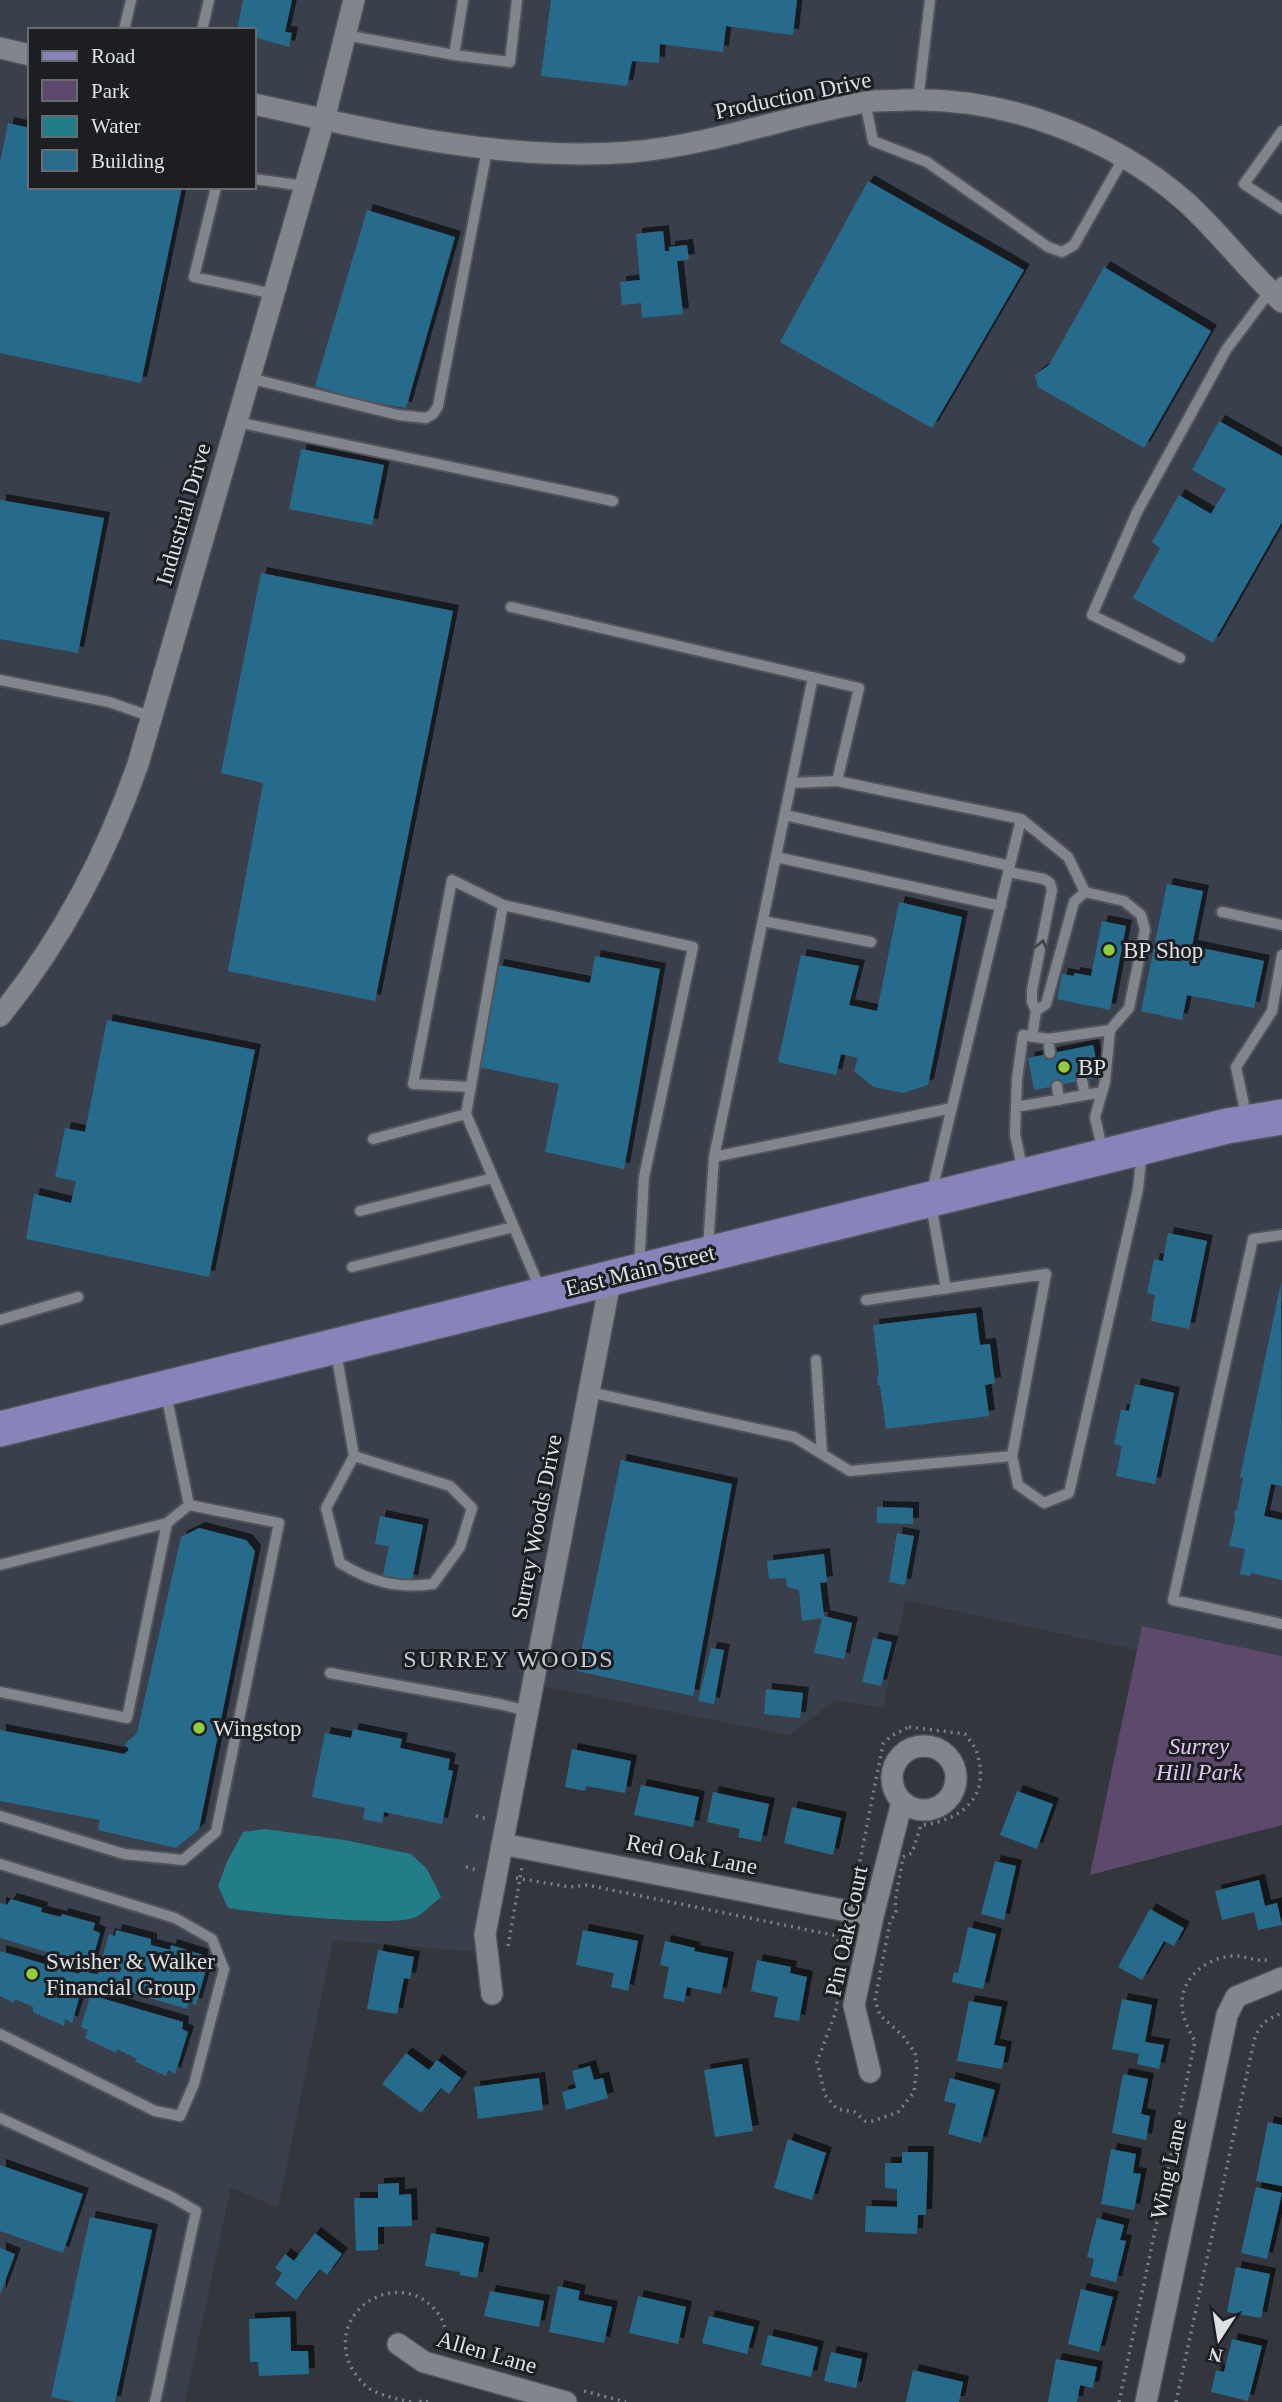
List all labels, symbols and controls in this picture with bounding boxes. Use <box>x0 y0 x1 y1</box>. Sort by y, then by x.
legend <box>28 28 256 189</box>
text: Road <box>91 44 136 68</box>
street label: Production Drive <box>713 67 873 124</box>
text: Park <box>91 79 130 103</box>
text: Water <box>91 114 141 138</box>
text: Building <box>91 149 165 173</box>
street label: Industrial Drive <box>151 440 216 588</box>
place label: BP Shop <box>1123 938 1203 963</box>
one-way arrow <box>1034 939 1048 951</box>
marker: BP Shop <box>1101 942 1117 958</box>
place label: BP <box>1078 1055 1106 1080</box>
marker: BP <box>1056 1059 1072 1075</box>
street label: East Main Street <box>563 1240 718 1301</box>
street label: Surrey Woods Drive <box>506 1432 567 1622</box>
district label: SURREY WOODS <box>403 1646 615 1672</box>
place label: Wingstop <box>213 1716 302 1741</box>
marker: Wingstop <box>191 1720 207 1736</box>
park label: Surrey Hill Park <box>1155 1734 1243 1785</box>
street label: Red Oak Lane <box>624 1830 759 1879</box>
street label: Pin Oak Court <box>820 1863 873 1999</box>
place label: Swisher & Walker Financial Group <box>46 1949 215 2000</box>
marker: Swisher & Walker Financial Group <box>24 1966 40 1982</box>
street label: Wing Lane <box>1146 2117 1191 2222</box>
north arrow <box>1184 2304 1254 2374</box>
street label: Allen Lane <box>434 2326 540 2379</box>
text: N <box>1206 2343 1224 2367</box>

